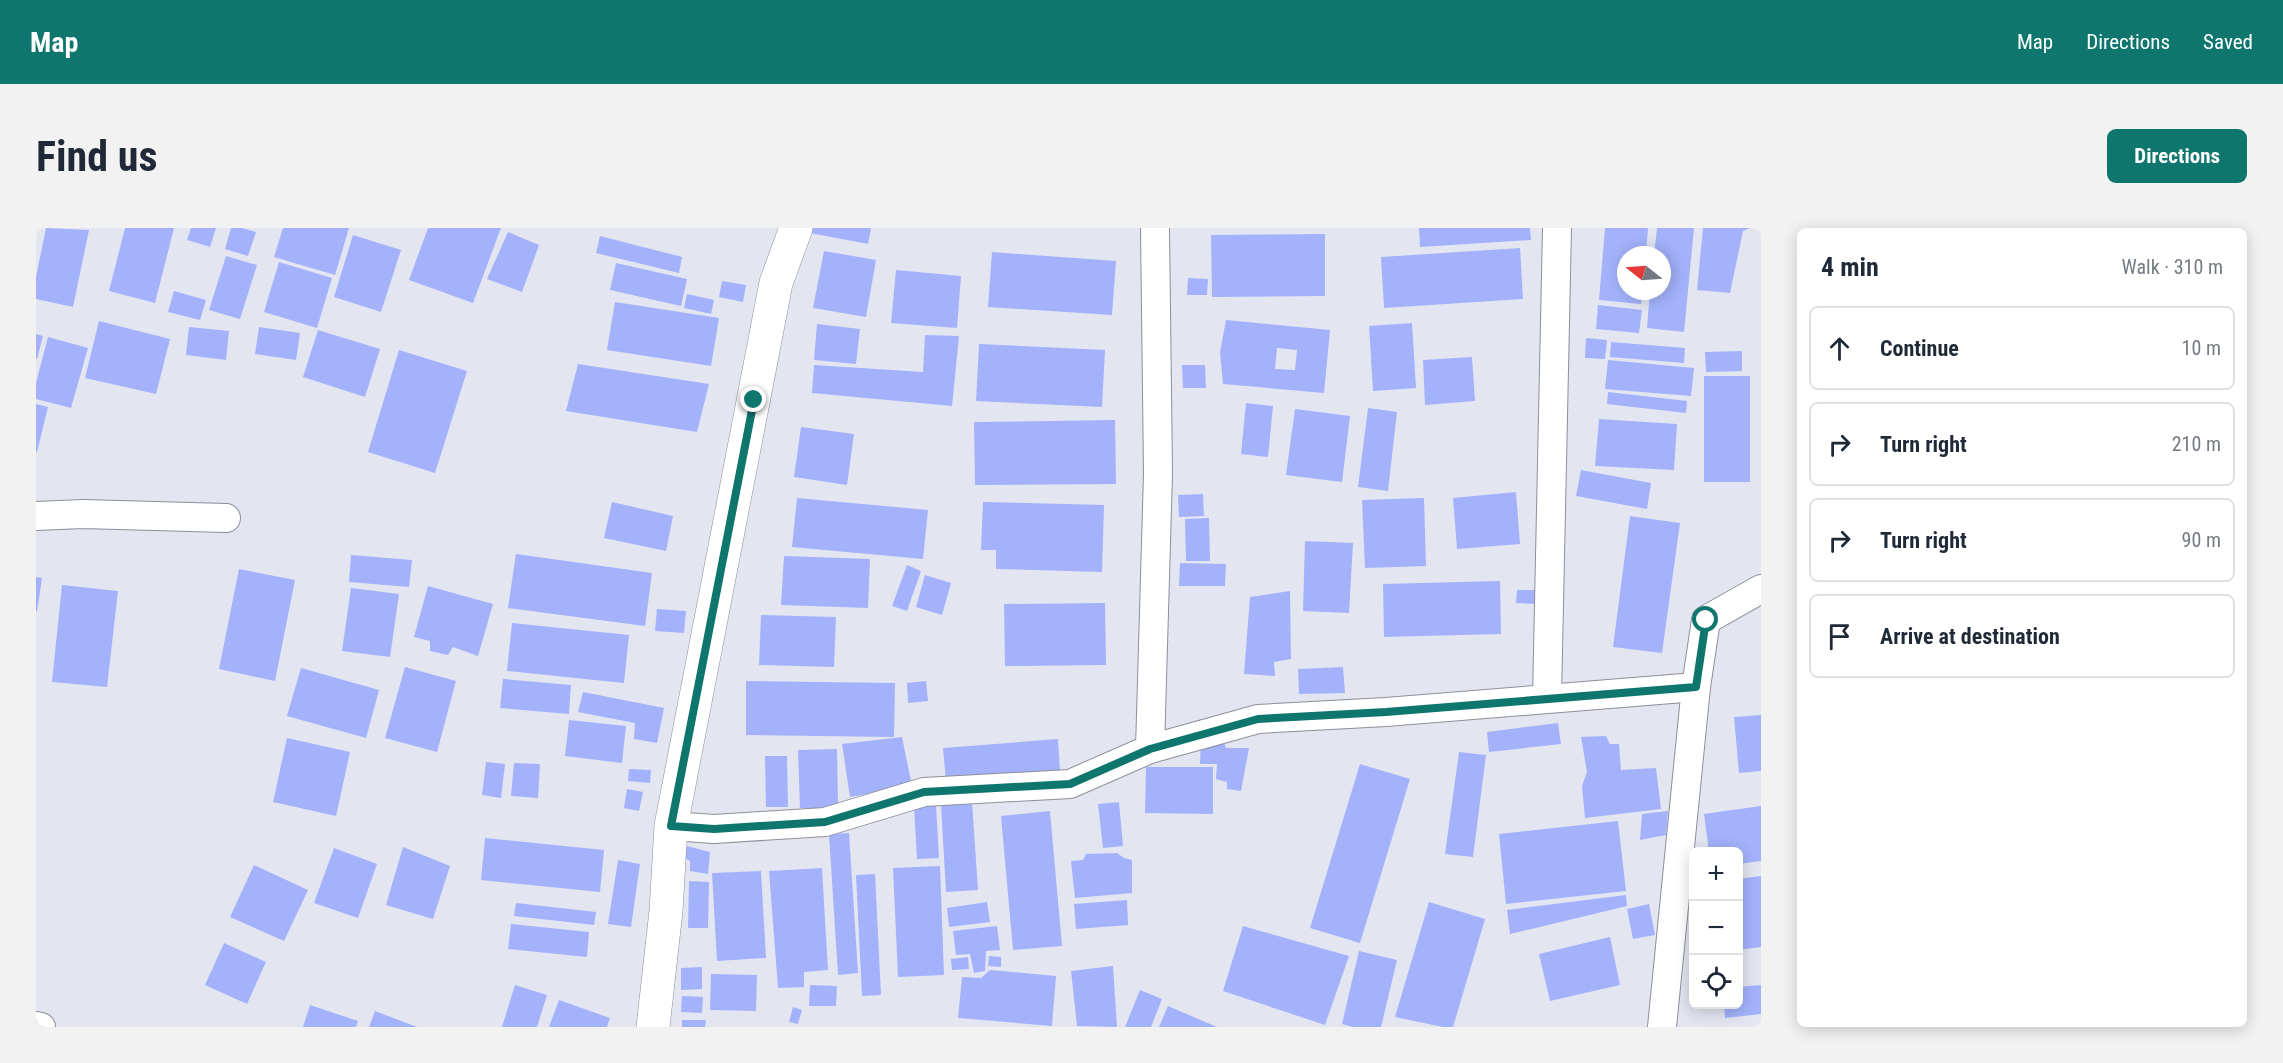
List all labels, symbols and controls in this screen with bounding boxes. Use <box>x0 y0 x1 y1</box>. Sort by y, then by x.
text: Map <box>30 26 78 59</box>
text: Map <box>2017 30 2053 54</box>
text: Directions <box>2086 30 2170 54</box>
text: Saved <box>2203 30 2253 54</box>
button: Directions <box>2107 129 2247 183</box>
text: Find us <box>36 132 157 181</box>
north arrow <box>1617 246 1671 300</box>
text: 4 min <box>1821 252 1879 282</box>
text: Walk · 310 m <box>2122 255 2223 279</box>
icon: ahead <box>1823 332 1856 365</box>
text: Continue <box>1880 336 1959 361</box>
text: 10 m <box>2182 336 2221 360</box>
route end <box>740 386 766 412</box>
icon: right <box>1823 428 1856 461</box>
text: Turn right <box>1880 432 1967 457</box>
text: 210 m <box>2172 432 2221 456</box>
icon: right <box>1823 524 1856 557</box>
text: Turn right <box>1880 528 1967 553</box>
text: 90 m <box>2182 528 2221 552</box>
route start <box>1692 606 1718 632</box>
icon: arrive <box>1823 620 1856 653</box>
text: Arrive at destination <box>1880 624 2060 649</box>
map controls <box>1689 847 1743 1009</box>
button: + <box>1689 847 1743 901</box>
button: − <box>1689 901 1743 955</box>
button: locate <box>1689 955 1743 1009</box>

